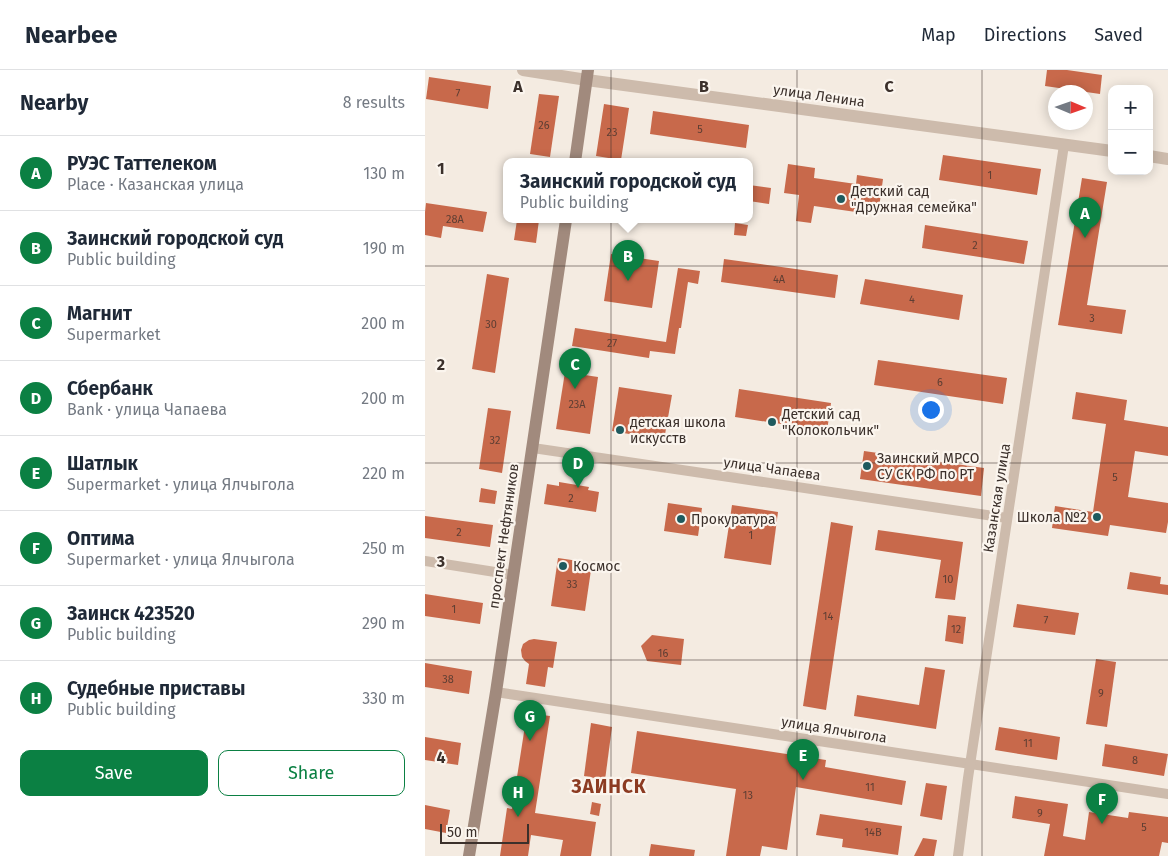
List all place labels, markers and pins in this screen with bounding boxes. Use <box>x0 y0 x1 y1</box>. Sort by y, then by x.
place label: Детский сад "Дружная семейка" <box>850 183 977 216</box>
marker: Детский сад "Дружная семейка" <box>835 193 847 205</box>
pin: A <box>1069 197 1101 238</box>
pin: B <box>612 240 644 281</box>
pin: C <box>559 348 591 389</box>
place label: Детский сад "Колокольчик" <box>781 406 879 439</box>
place label: детская школа искусств <box>630 414 726 447</box>
marker: Детский сад "Колокольчик" <box>766 416 778 428</box>
marker: детская школа искусств <box>614 424 626 436</box>
pin: D <box>562 447 594 488</box>
place label: Заинский МРСО СУ СК РФ по РТ <box>877 450 979 483</box>
marker: Заинский МРСО СУ СК РФ по РТ <box>861 460 873 472</box>
place label: Школа №2 <box>1017 509 1087 526</box>
place label: Прокуратура <box>691 511 776 528</box>
marker: Школа №2 <box>1091 511 1103 523</box>
marker: Прокуратура <box>675 513 687 525</box>
place label: Космос <box>573 558 620 575</box>
marker: Космос <box>557 560 569 572</box>
pin: G <box>514 700 546 741</box>
pin: E <box>787 739 819 780</box>
pin: H <box>502 776 534 817</box>
pin: F <box>1086 783 1118 824</box>

